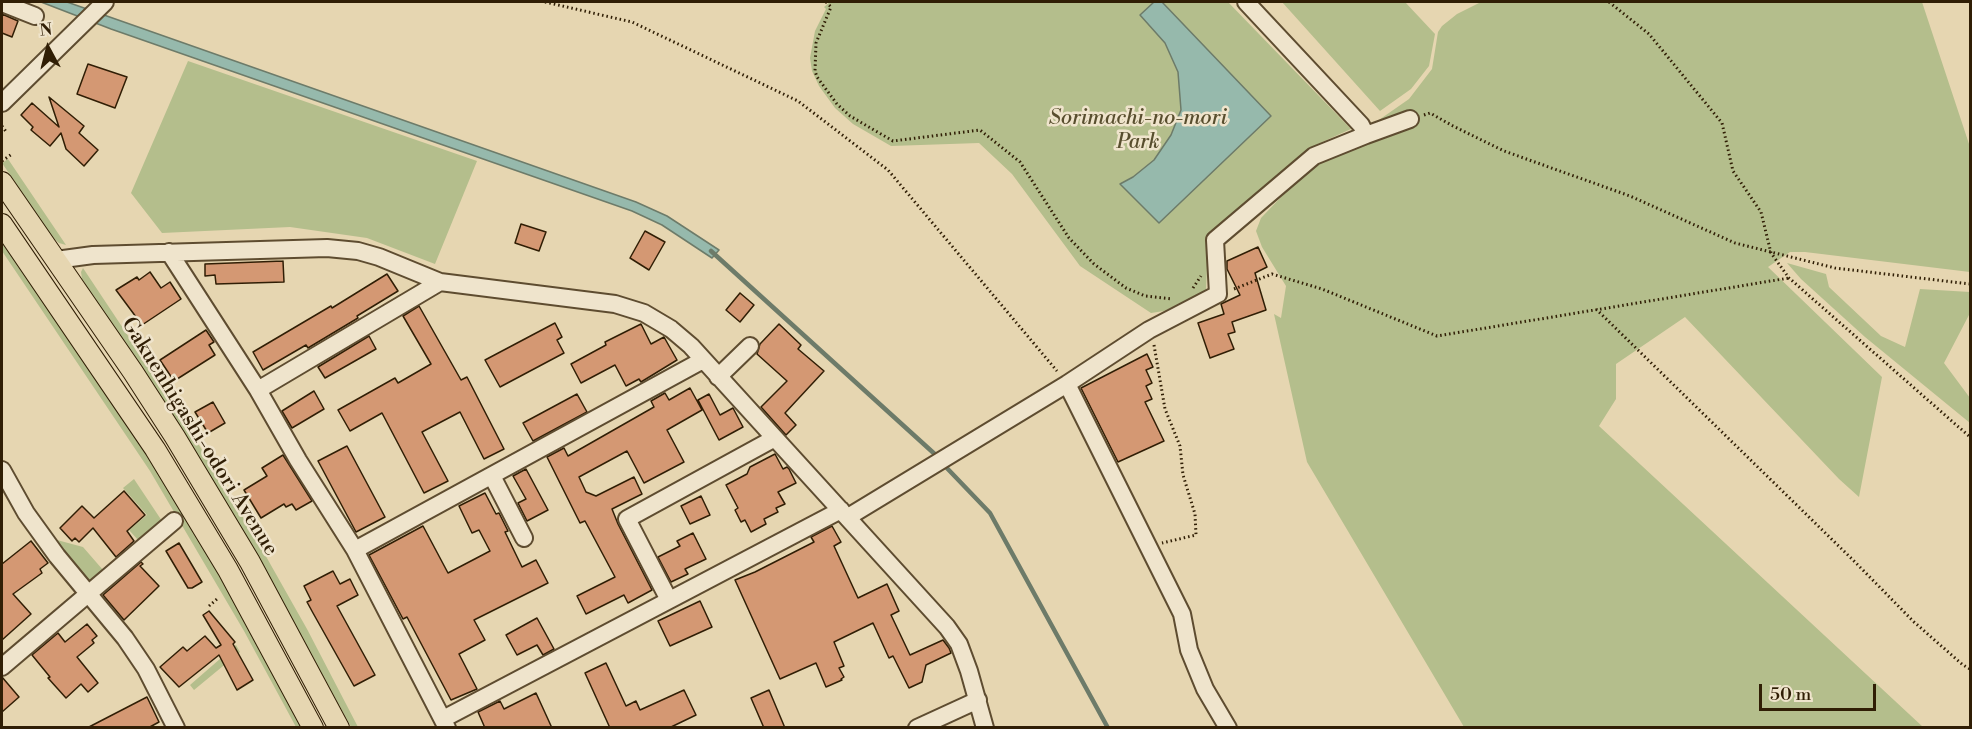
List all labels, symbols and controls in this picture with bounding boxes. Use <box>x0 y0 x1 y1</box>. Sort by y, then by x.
north arrow <box>18 18 78 78</box>
text: N <box>38 19 53 41</box>
park label: Sorimachi-no-mori Park <box>1049 106 1227 156</box>
street label: Gakuenhigashi-odori Avenue <box>115 313 283 561</box>
scale bar <box>1762 672 1879 710</box>
text: 50 m <box>1770 683 1811 706</box>

